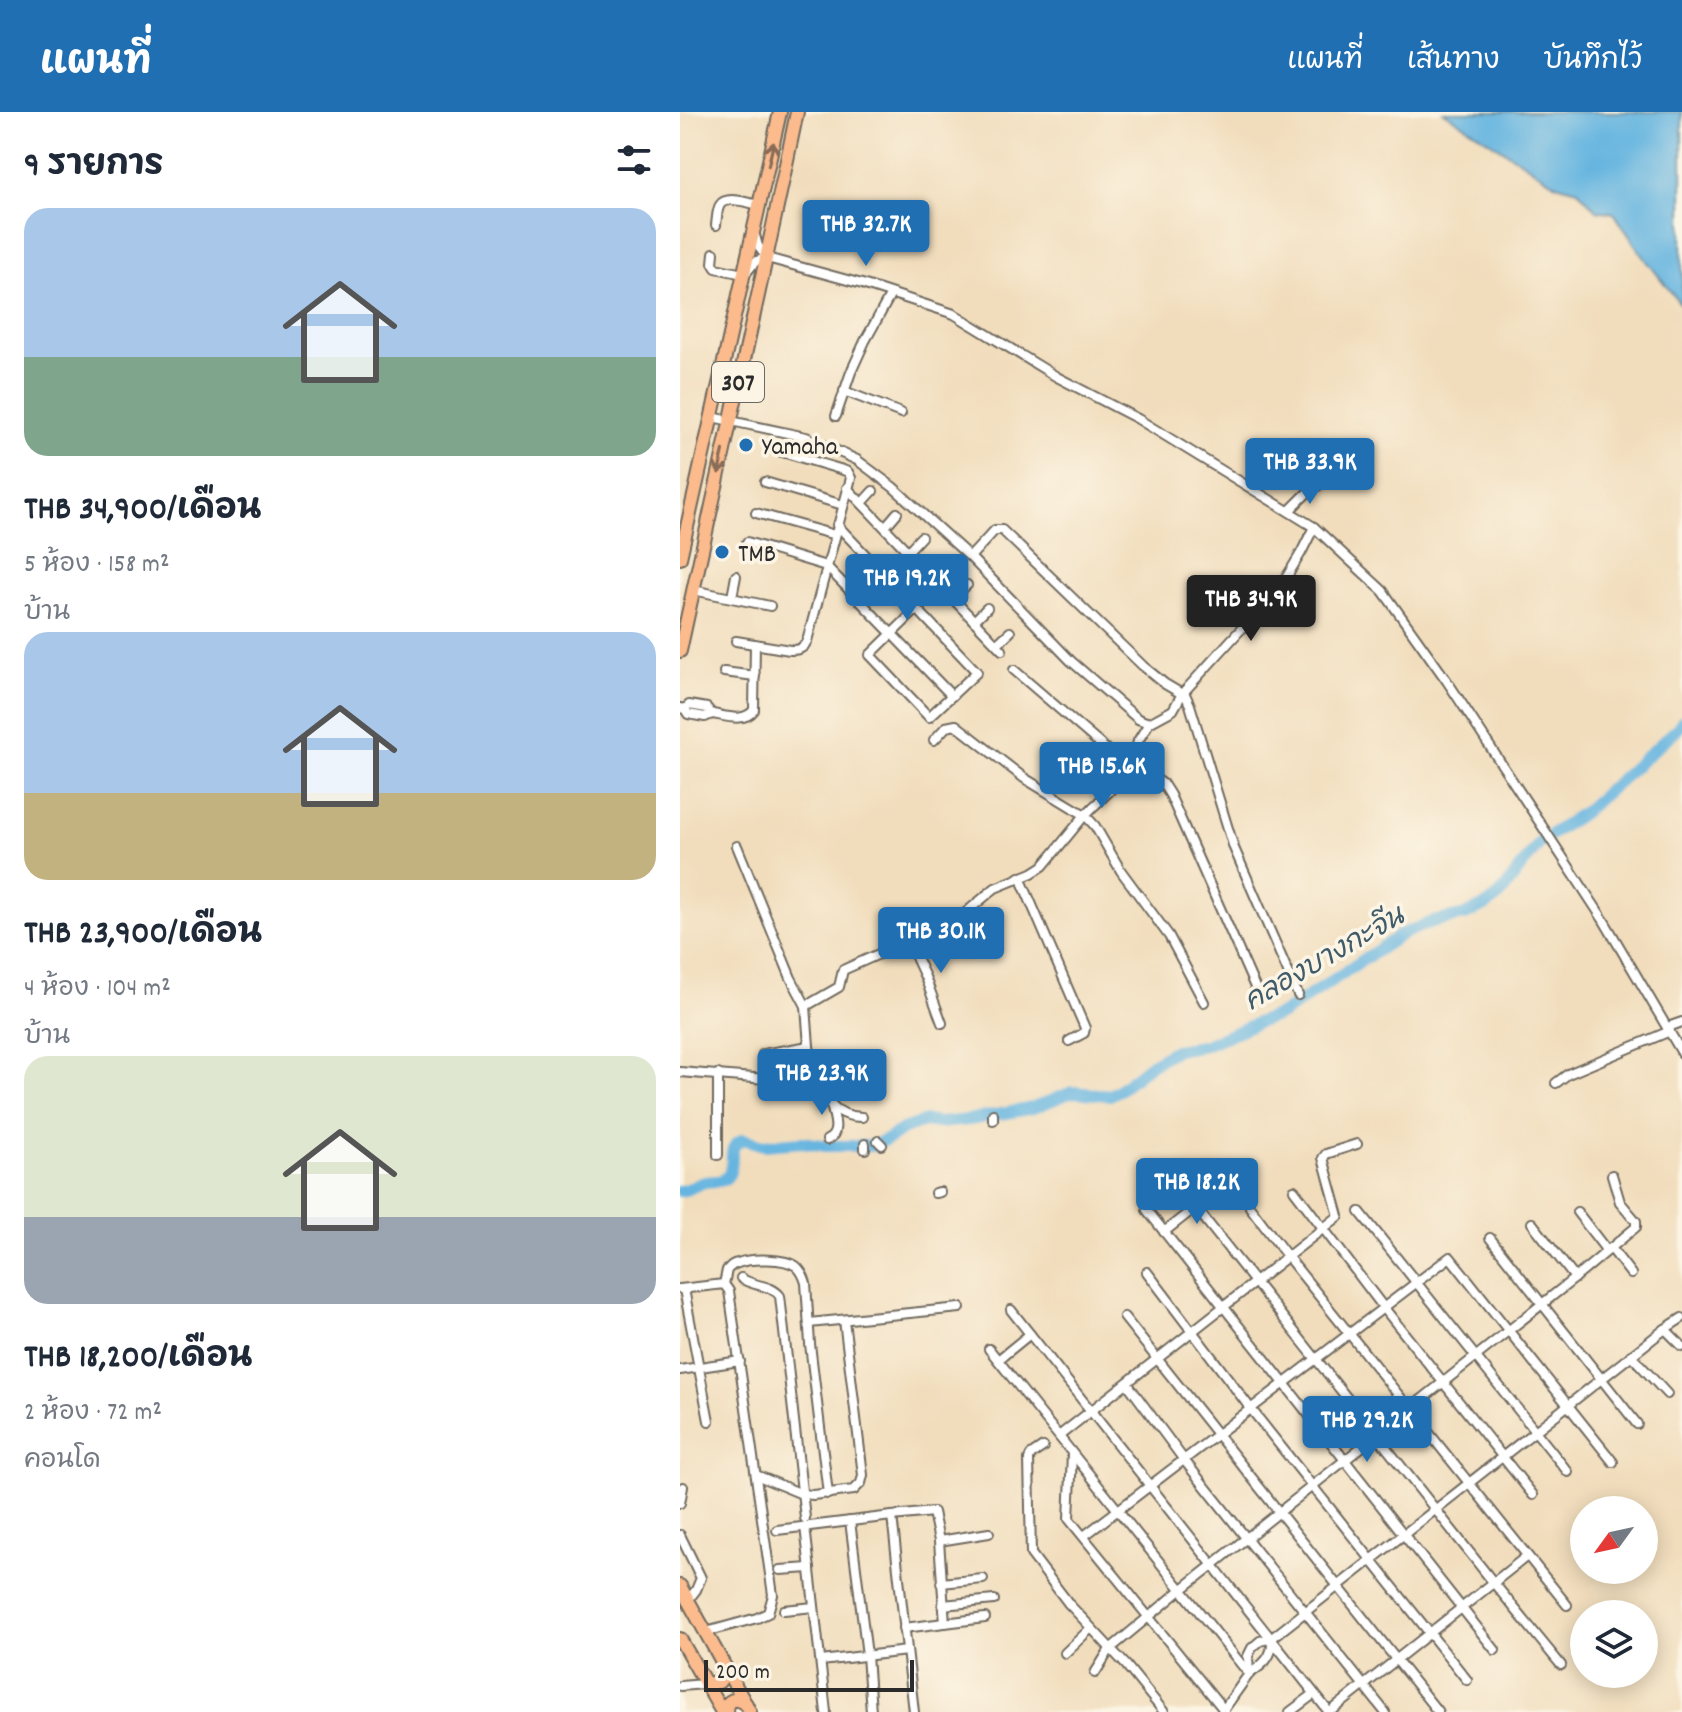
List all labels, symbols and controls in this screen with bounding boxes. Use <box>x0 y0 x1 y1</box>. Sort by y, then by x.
text: แผนที่ <box>40 37 151 92</box>
text: แผนที่ <box>1287 43 1363 83</box>
text: เส้นทาง <box>1407 43 1500 83</box>
text: บันทึกไว้ <box>1544 43 1642 83</box>
icon: filters <box>612 138 656 182</box>
one-way arrow <box>764 142 779 168</box>
text: 9 รายการ <box>24 143 163 192</box>
pin: THB 32.7K <box>774 200 958 268</box>
text: THB 32.7K <box>820 207 912 244</box>
icon: home <box>268 260 412 404</box>
road number: 307 <box>712 362 764 402</box>
place label: Yamaha <box>762 430 839 467</box>
marker: Yamaha <box>737 436 755 454</box>
pin: THB 33.9K <box>1218 438 1402 506</box>
text: THB 33.9K <box>1263 445 1357 482</box>
one-way arrow <box>713 448 728 474</box>
text: THB 34,900/เดือน <box>24 487 261 536</box>
place label: TMB <box>738 537 776 574</box>
marker: TMB <box>713 543 731 561</box>
text: 5 ห้อง · 158 m² <box>24 547 169 584</box>
pin: THB 19.2K <box>815 554 999 622</box>
text: THB 19.2K <box>863 561 951 598</box>
pin: THB 34.9K <box>1159 575 1343 643</box>
text: THB 34.9K <box>1205 582 1297 619</box>
text: บ้าน <box>24 595 70 632</box>
icon: home <box>268 684 412 828</box>
pin: THB 15.6K <box>1010 742 1194 810</box>
text: THB 15.6K <box>1058 749 1146 786</box>
water label: คลองบางกะจีน <box>1237 896 1415 1023</box>
pin: THB 30.1K <box>849 907 1033 975</box>
text: THB 23,900/เดือน <box>24 911 262 960</box>
text: THB 30.1K <box>896 914 986 951</box>
text: 4 ห้อง · 104 m² <box>24 971 171 1008</box>
text: บ้าน <box>24 1019 70 1056</box>
pin: THB 23.9K <box>730 1049 914 1117</box>
text: THB 23.9K <box>775 1056 869 1093</box>
icon: home <box>268 1108 412 1252</box>
pin: THB 18.2K <box>1105 1158 1289 1226</box>
text: THB 18.2K <box>1154 1165 1240 1202</box>
text: THB 18,200/เดือน <box>24 1335 252 1384</box>
text: 2 ห้อง · 72 m² <box>24 1395 162 1432</box>
pin: THB 29.2K <box>1275 1396 1459 1464</box>
text: THB 29.2K <box>1321 1403 1413 1440</box>
text: คอนโด <box>24 1443 101 1480</box>
north arrow <box>1570 1496 1658 1584</box>
map controls <box>1570 1496 1658 1688</box>
button: layers <box>1570 1600 1658 1688</box>
scale bar <box>704 1656 914 1692</box>
text: 200 m <box>716 1658 770 1689</box>

